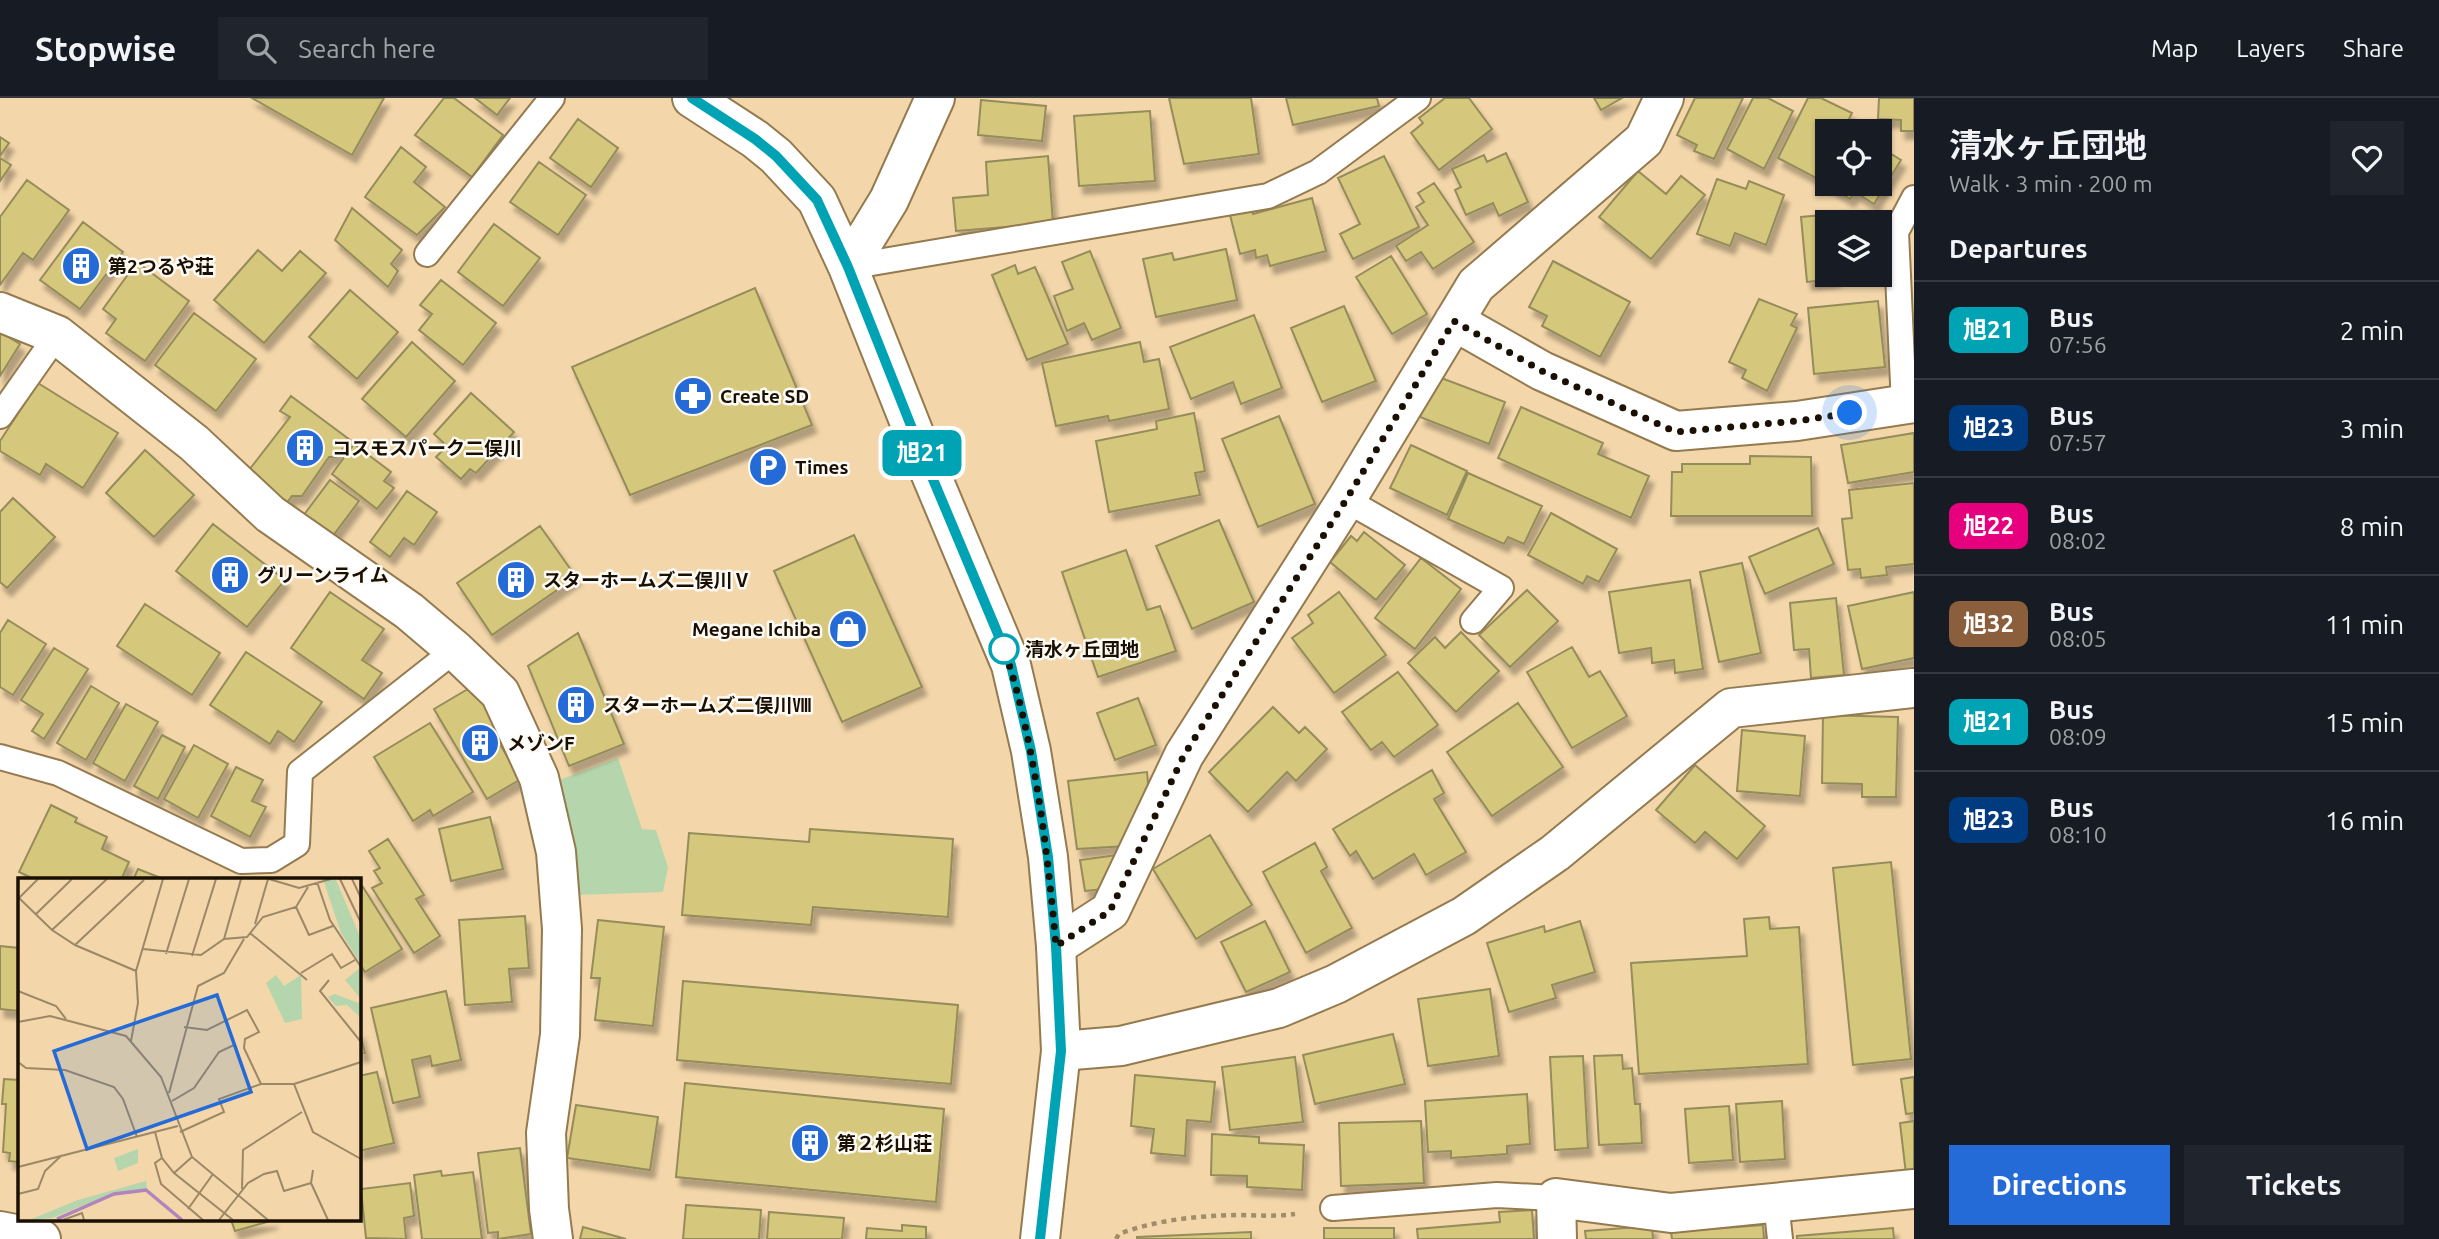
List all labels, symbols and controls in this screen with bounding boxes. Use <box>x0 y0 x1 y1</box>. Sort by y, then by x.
search box <box>218 17 708 80</box>
icon: search <box>242 29 280 67</box>
text: Stopwise <box>35 30 176 67</box>
text: Search here <box>298 34 436 63</box>
text: Map <box>2151 35 2198 62</box>
text: Layers <box>2236 35 2305 62</box>
text: Share <box>2343 35 2404 62</box>
map controls <box>1815 119 1892 287</box>
button: locate <box>1815 119 1892 196</box>
button: heart <box>2330 121 2404 195</box>
text: 清水ヶ丘団地 <box>1949 126 2147 163</box>
text: Walk · 3 min · 200 m <box>1949 171 2153 196</box>
button: layers <box>1815 210 1892 287</box>
text: Departures <box>1949 234 2087 263</box>
building icon: 第2つるや荘 <box>60 245 102 287</box>
place label: 第2つるや荘 <box>108 255 214 277</box>
text: Bus <box>2049 303 2094 332</box>
text: 旭21 <box>1963 316 2014 343</box>
text: 2 min <box>2340 316 2404 345</box>
text: 07:56 <box>2049 332 2107 357</box>
pharmacy icon: Create SD <box>672 375 714 417</box>
place label: Create SD <box>720 385 809 407</box>
your location <box>1832 395 1867 430</box>
text: Bus <box>2049 401 2094 430</box>
text: 旭23 <box>1963 414 2014 441</box>
text: 3 min <box>2340 414 2404 443</box>
building icon: コスモスパーク二俣川 <box>284 427 326 469</box>
line badge: 旭21 <box>882 430 962 476</box>
text: 07:57 <box>2049 430 2107 455</box>
place label: コスモスパーク二俣川 <box>332 437 522 459</box>
text: 旭21 <box>896 439 948 466</box>
parking icon: Times <box>747 446 789 488</box>
place label: Times <box>795 456 849 478</box>
text: Bus <box>2049 499 2094 528</box>
text: 旭22 <box>1963 512 2014 539</box>
text: 8 min <box>2340 512 2404 541</box>
text: 08:02 <box>2049 528 2107 553</box>
building icon: グリーンライム <box>209 554 251 596</box>
building icon: スターホームズ二俣川Ⅴ <box>495 559 537 601</box>
place label: グリーンライム <box>257 564 389 586</box>
place label: スターホームズ二俣川Ⅴ <box>543 569 751 591</box>
text: Bus <box>2049 597 2094 626</box>
shop icon: Megane Ichiba <box>827 608 869 650</box>
text: 旭32 <box>1963 610 2014 637</box>
text: 11 min <box>2325 610 2404 639</box>
place label: Megane Ichiba <box>692 618 821 640</box>
text: 08:05 <box>2049 626 2107 651</box>
marker: 清水ヶ丘団地 <box>989 634 1019 664</box>
place label: 清水ヶ丘団地 <box>1025 638 1139 660</box>
building icon: スターホームズ二俣川Ⅷ <box>555 684 597 726</box>
place label: スターホームズ二俣川Ⅷ <box>603 694 811 716</box>
text: Bus <box>2049 695 2094 724</box>
text: 旭21 <box>1963 708 2014 735</box>
text: 15 min <box>2325 708 2404 737</box>
building icon: メゾンF <box>459 722 501 764</box>
text: 08:09 <box>2049 724 2107 749</box>
place label: メゾンF <box>507 732 575 754</box>
text: Bus <box>2049 793 2094 822</box>
text: 旭23 <box>1963 806 2014 833</box>
text: 16 min <box>2325 806 2404 835</box>
text: 08:10 <box>2049 822 2107 847</box>
inset map <box>18 878 360 1222</box>
building icon: 第２杉山荘 <box>789 1122 831 1164</box>
place label: 第２杉山荘 <box>837 1132 932 1154</box>
button: Directions <box>1949 1145 2170 1225</box>
button: Tickets <box>2184 1145 2404 1225</box>

